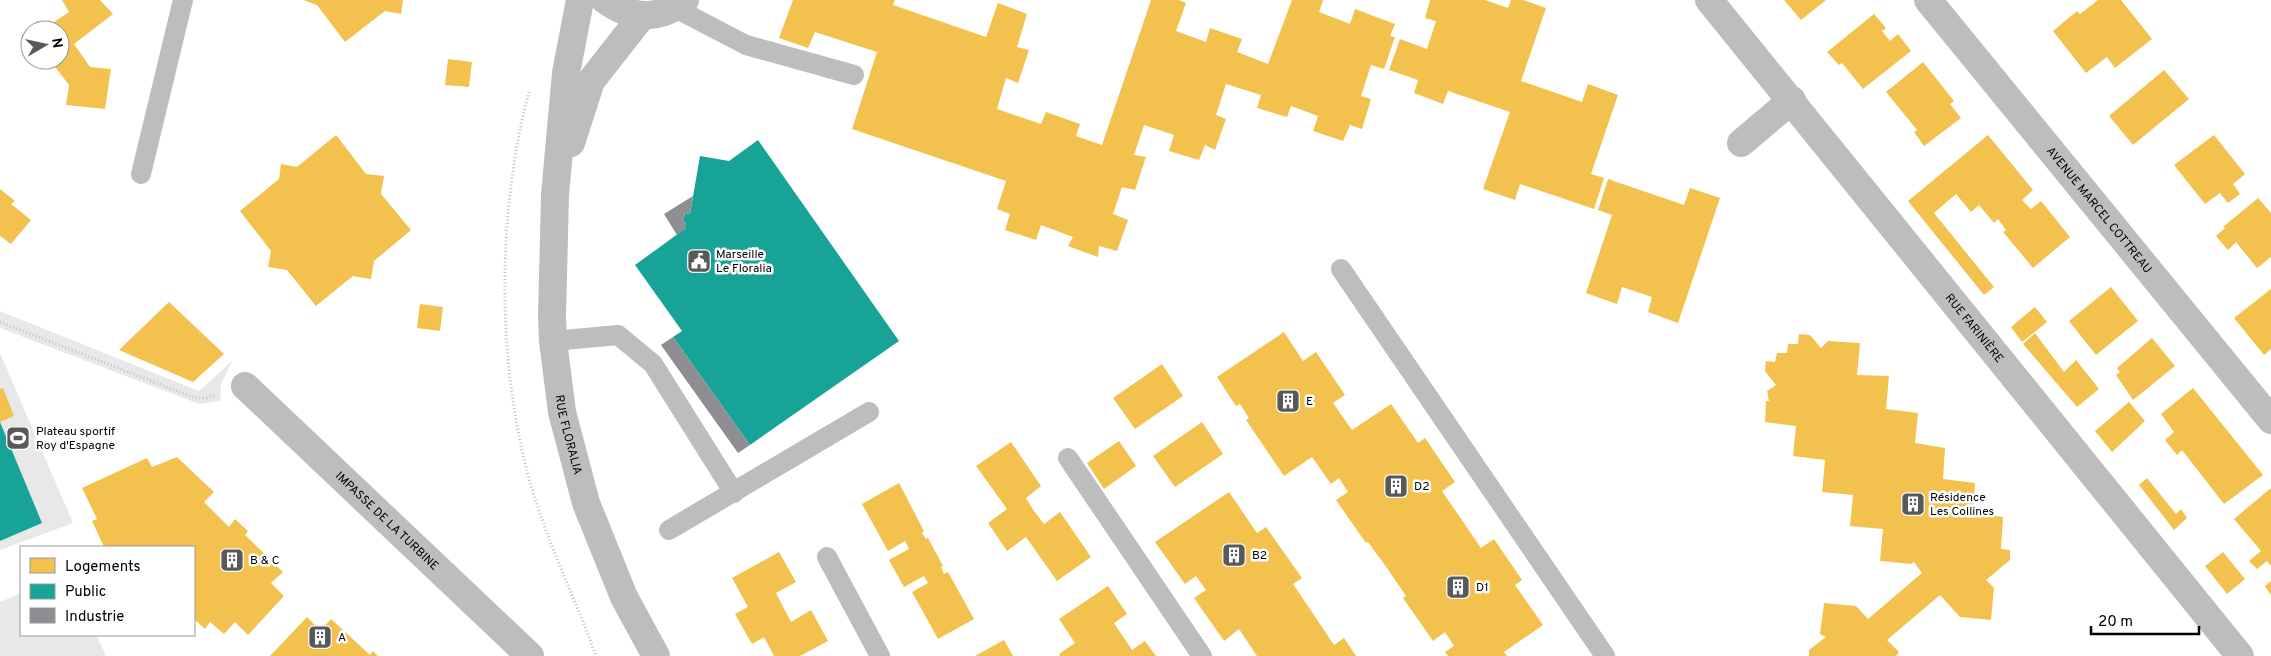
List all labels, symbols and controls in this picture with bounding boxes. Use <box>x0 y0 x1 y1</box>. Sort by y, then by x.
north arrow <box>20 20 70 70</box>
text: N <box>47 37 66 50</box>
street label: AVENUE MARCEL COTTREAU <box>2042 144 2155 277</box>
place label: Marseille Le Floralia <box>716 247 772 277</box>
public building icon: Marseille Le Floralia <box>686 248 712 274</box>
street label: RUE FARINIÈRE <box>1941 291 2007 367</box>
building icon: E <box>1275 388 1301 414</box>
street label: RUE FLORALIA <box>551 394 585 477</box>
place label: E <box>1306 394 1313 410</box>
place label: Plateau sportif Roy d'Espagne <box>36 424 115 454</box>
sports icon: Plateau sportif Roy d'Espagne <box>5 425 31 451</box>
street label: IMPASSE DE LA TURBINE <box>331 469 442 574</box>
building icon: D2 <box>1383 473 1409 499</box>
place label: D2 <box>1414 479 1430 495</box>
place label: Résidence Les Collines <box>1930 490 1994 520</box>
building icon: Résidence Les Collines <box>1900 491 1926 517</box>
building icon: B2 <box>1221 542 1247 568</box>
legend <box>20 546 195 636</box>
building icon: B & C <box>219 547 245 573</box>
place label: B2 <box>1252 548 1267 564</box>
place label: B & C <box>250 553 280 569</box>
text: Logements <box>65 558 141 577</box>
building icon: D1 <box>1445 574 1471 600</box>
place label: D1 <box>1476 580 1489 596</box>
text: Public <box>65 583 106 602</box>
scale bar <box>2091 604 2198 636</box>
text: Industrie <box>65 608 124 627</box>
text: 20 m <box>2098 613 2133 632</box>
building icon: A <box>307 624 333 650</box>
place label: A <box>338 630 346 646</box>

